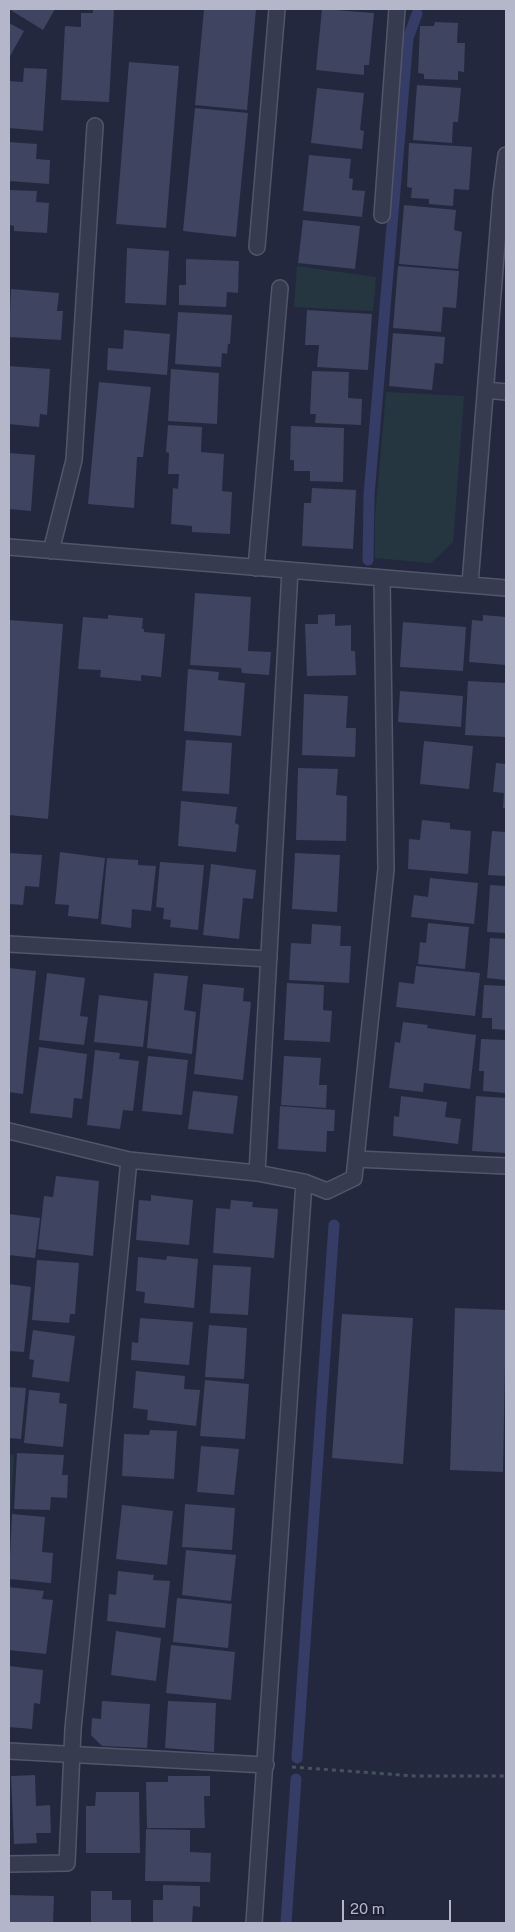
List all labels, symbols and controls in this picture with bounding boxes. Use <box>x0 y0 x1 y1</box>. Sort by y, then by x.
scale bar <box>345 1890 454 1922</box>
text: 20 m <box>350 1900 385 1917</box>

